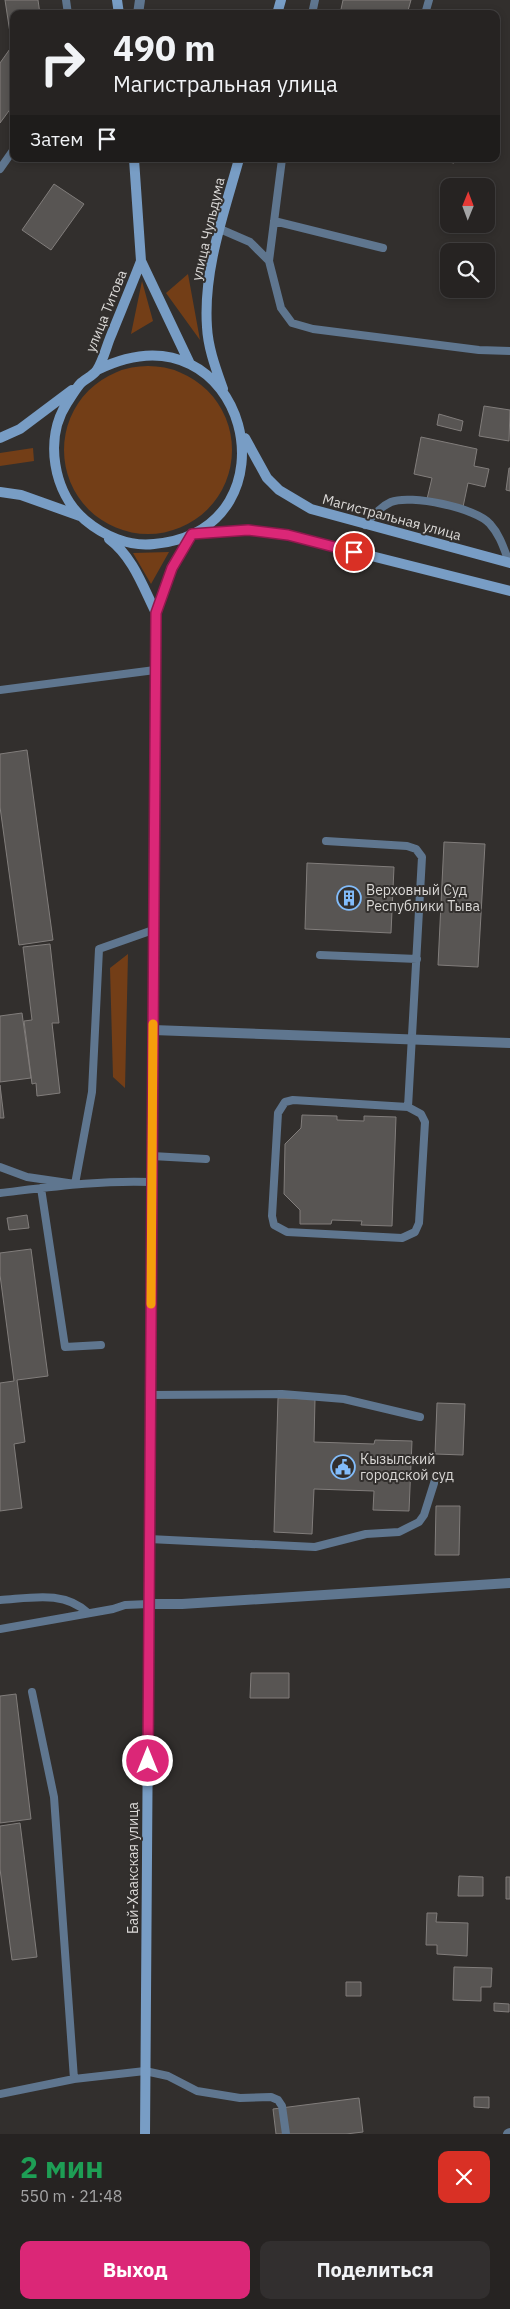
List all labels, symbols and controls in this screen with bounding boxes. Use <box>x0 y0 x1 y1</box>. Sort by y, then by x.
text: 490 m <box>113 25 216 71</box>
icon: right <box>30 30 95 95</box>
text: Магистральная улица <box>113 69 338 98</box>
icon: arrive <box>93 125 121 153</box>
text: Затем <box>30 127 83 151</box>
street label: улица Чульдума <box>187 175 229 282</box>
north arrow <box>440 178 495 232</box>
map controls <box>440 178 495 298</box>
button: search <box>440 243 495 298</box>
street label: улица Титова <box>81 267 131 355</box>
street label: Магистральная улица <box>321 490 464 544</box>
pin <box>333 531 375 573</box>
icon: arrive <box>340 538 368 566</box>
place label: Верховный Суд Республики Тыва <box>366 881 480 915</box>
building icon: Верховный Суд Республики Тыва <box>336 885 362 911</box>
place label: Кызылский городской суд <box>360 1450 454 1484</box>
public building icon: Кызылский городской суд <box>330 1454 356 1480</box>
position arrow <box>121 1734 173 1786</box>
street label: Бай-Хаакская улица <box>124 1801 142 1934</box>
text: 2 мин <box>20 2147 104 2186</box>
button: close <box>438 2151 490 2203</box>
text: 550 m · 21:48 <box>20 2186 122 2206</box>
button: Выход <box>20 2241 250 2299</box>
button: Поделиться <box>260 2241 490 2299</box>

